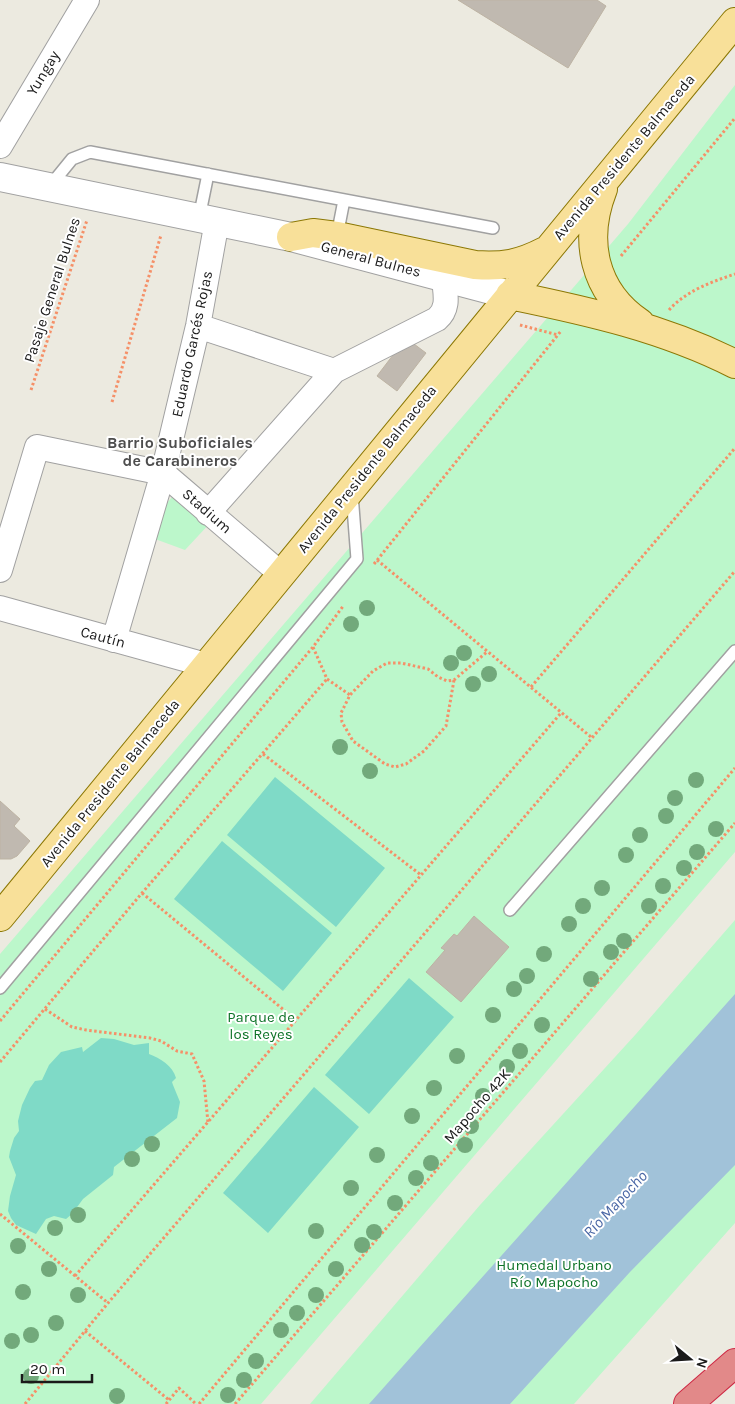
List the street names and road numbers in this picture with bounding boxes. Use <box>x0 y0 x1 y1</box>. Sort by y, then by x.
street label: Yungay <box>23 47 63 99</box>
street label: Avenida Presidente Balmaceda <box>549 70 699 244</box>
street label: Pasaje General Bulnes <box>20 215 84 365</box>
street label: General Bulnes <box>319 237 423 281</box>
street label: Eduardo Garcés Rojas <box>168 269 216 419</box>
street label: Avenida Presidente Balmaceda <box>294 381 440 557</box>
street label: Stadium <box>179 485 235 537</box>
street label: Cautín <box>79 622 127 652</box>
street label: Avenida Presidente Balmaceda <box>37 695 183 871</box>
street label: Mapocho 42K <box>440 1065 514 1147</box>

